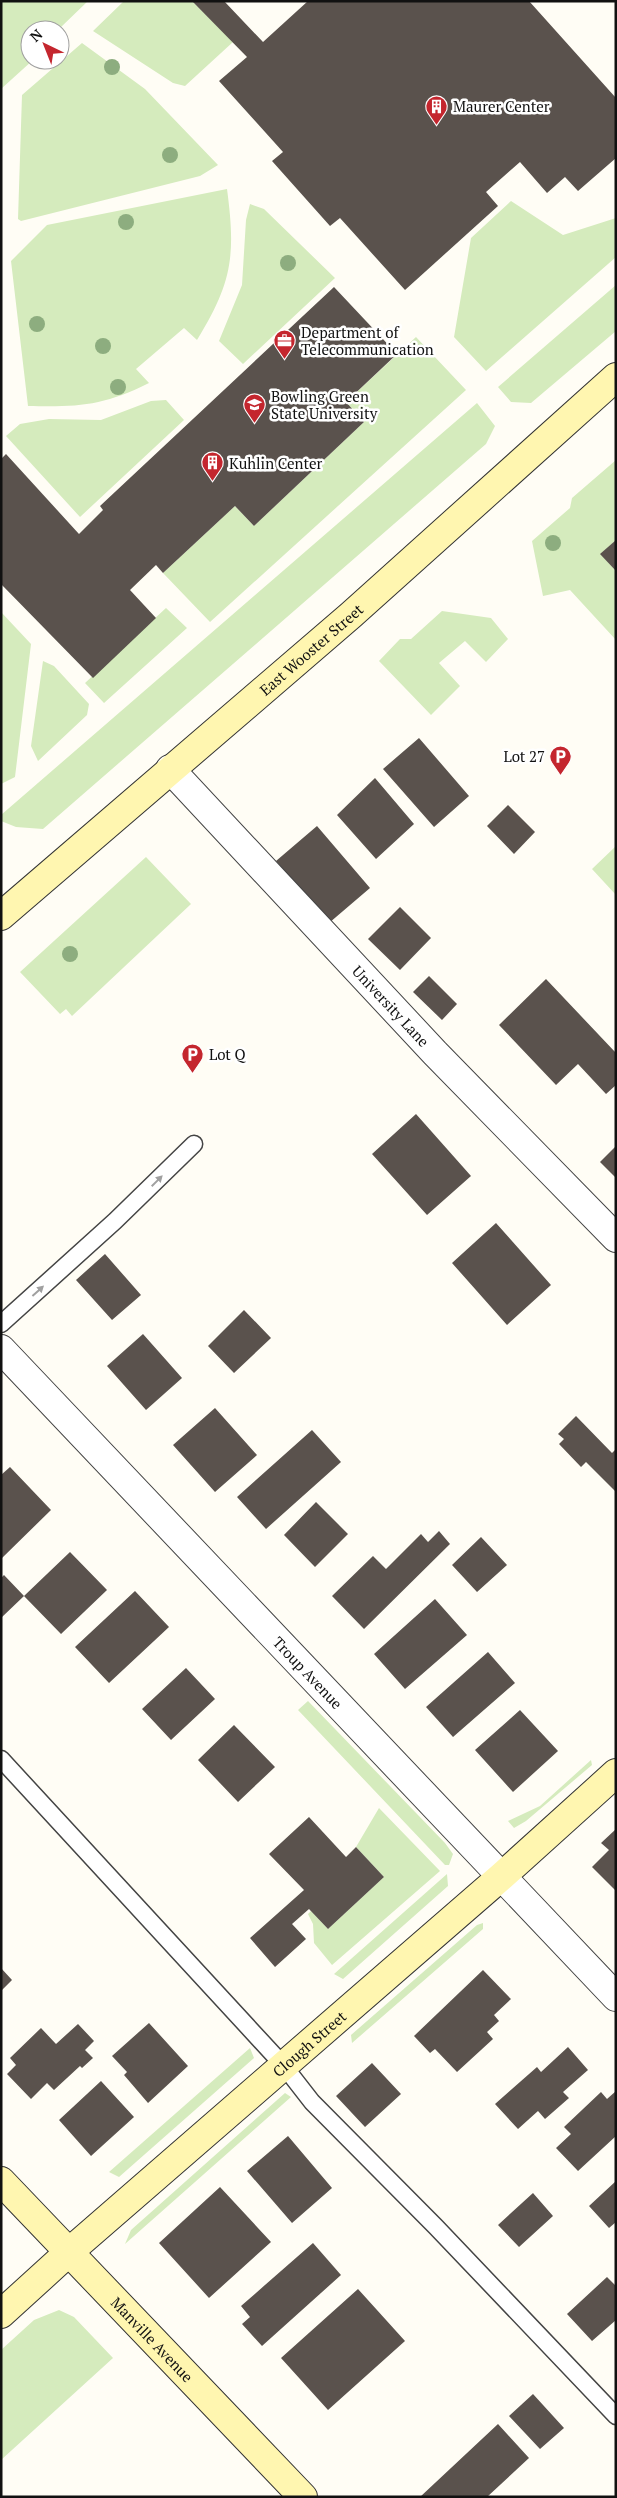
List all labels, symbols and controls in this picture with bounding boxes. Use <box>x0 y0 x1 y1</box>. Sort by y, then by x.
north arrow <box>20 20 70 70</box>
text: N <box>25 24 46 46</box>
building icon: Maurer Center <box>425 94 449 125</box>
place label: Maurer Center <box>453 96 550 116</box>
place label: Department of Telecommunication <box>301 322 434 359</box>
office icon: Department of Telecommunication <box>273 329 297 360</box>
place label: Bowling Green State University <box>271 386 378 423</box>
school or university icon: Bowling Green State University <box>243 393 267 424</box>
building icon: Kuhlin Center <box>201 451 225 482</box>
place label: Kuhlin Center <box>229 453 323 473</box>
street label: East Wooster Street <box>255 599 367 700</box>
parking icon: Lot 27 <box>549 744 573 775</box>
place label: Lot 27 <box>503 746 545 766</box>
street label: University Lane <box>348 961 434 1051</box>
parking icon: Lot Q <box>181 1042 205 1073</box>
place label: Lot Q <box>209 1044 247 1064</box>
one-way arrow <box>150 1175 162 1187</box>
one-way arrow <box>31 1286 44 1297</box>
street label: Troup Avenue <box>269 1632 347 1713</box>
street label: Clough Street <box>268 2006 351 2081</box>
street label: Manville Avenue <box>107 2292 198 2386</box>

